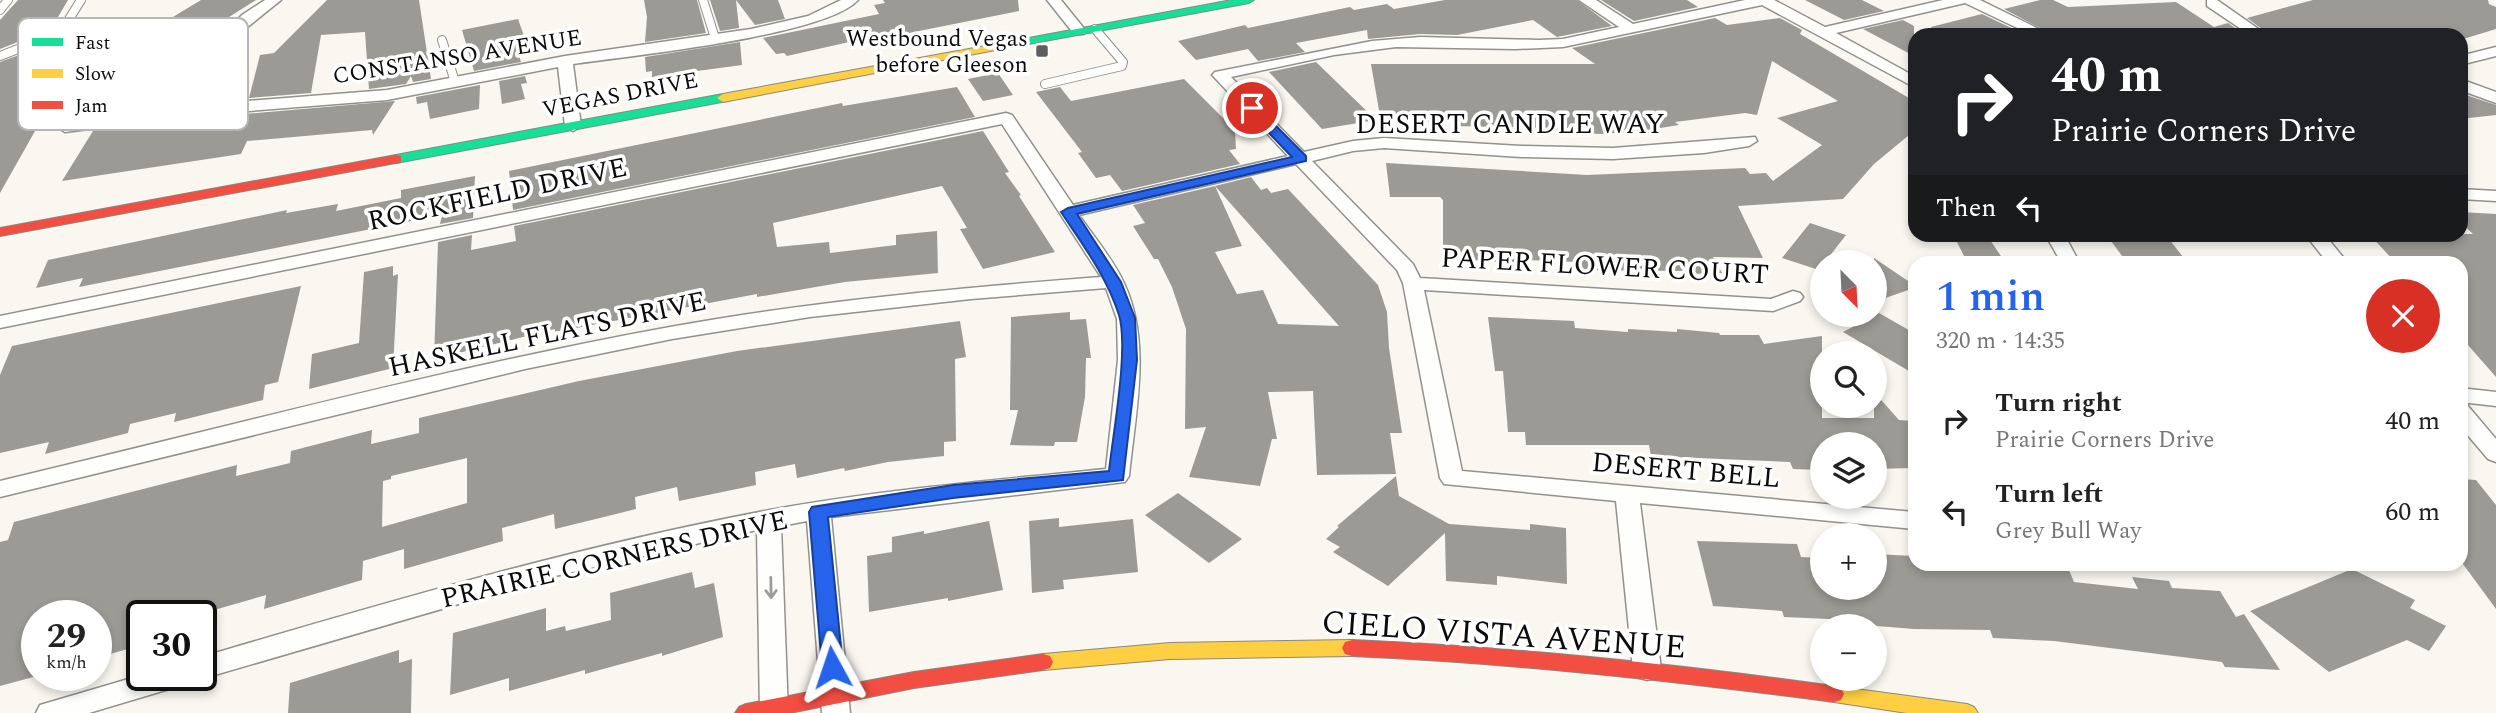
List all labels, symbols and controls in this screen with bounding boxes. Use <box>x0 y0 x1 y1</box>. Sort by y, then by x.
legend <box>18 18 248 130</box>
street label: CONSTANSO AVENUE <box>330 21 584 94</box>
place label: Westbound Vegas before Gleeson <box>846 22 1028 83</box>
text: Fast <box>75 29 111 58</box>
text: 40 m <box>2051 39 2162 114</box>
marker: Westbound Vegas before Gleeson <box>1034 43 1050 59</box>
icon: right <box>1936 56 2027 147</box>
text: Slow <box>75 60 116 89</box>
street label: VEGAS DRIVE <box>539 63 701 128</box>
pin <box>1222 78 1282 138</box>
icon: arrive <box>1233 89 1271 127</box>
text: Jam <box>75 92 107 121</box>
street label: DESERT CANDLE WAY <box>1355 103 1665 146</box>
text: Prairie Corners Drive <box>2051 107 2356 156</box>
street label: ROCKFIELD DRIVE <box>364 146 631 243</box>
text: Then <box>1936 188 1996 228</box>
icon: left <box>2010 189 2048 227</box>
street label: PAPER FLOWER COURT <box>1440 236 1770 297</box>
north arrow <box>1810 250 1886 327</box>
map controls <box>1810 250 1887 691</box>
text: 1 min <box>1936 266 2045 329</box>
button: close <box>2366 279 2440 353</box>
street label: HASKELL FLATS DRIVE <box>384 280 710 389</box>
text: 320 m · 14:35 <box>1936 324 2065 359</box>
button: search <box>1810 341 1887 418</box>
text: Turn right <box>1995 383 2122 423</box>
text: 40 m <box>2385 401 2440 441</box>
icon: right <box>1936 402 1974 440</box>
text: Prairie Corners Drive <box>1995 423 2214 458</box>
button: layers <box>1810 432 1887 509</box>
street label: DESERT BELL <box>1590 441 1782 500</box>
text: Turn left <box>1995 474 2103 514</box>
text: 60 m <box>2385 492 2440 532</box>
icon: left <box>1936 493 1974 531</box>
street label: PRAIRIE CORNERS DRIVE <box>436 499 792 620</box>
text: Grey Bull Way <box>1995 514 2141 549</box>
button: + <box>1810 523 1887 600</box>
one-way arrow <box>765 576 778 599</box>
street label: CIELO VISTA AVENUE <box>1320 597 1688 673</box>
speed limit sign: 30 <box>126 600 217 691</box>
text: 29 <box>47 610 86 663</box>
button: − <box>1810 614 1887 691</box>
position arrow <box>795 630 869 704</box>
text: km/h <box>46 649 87 676</box>

